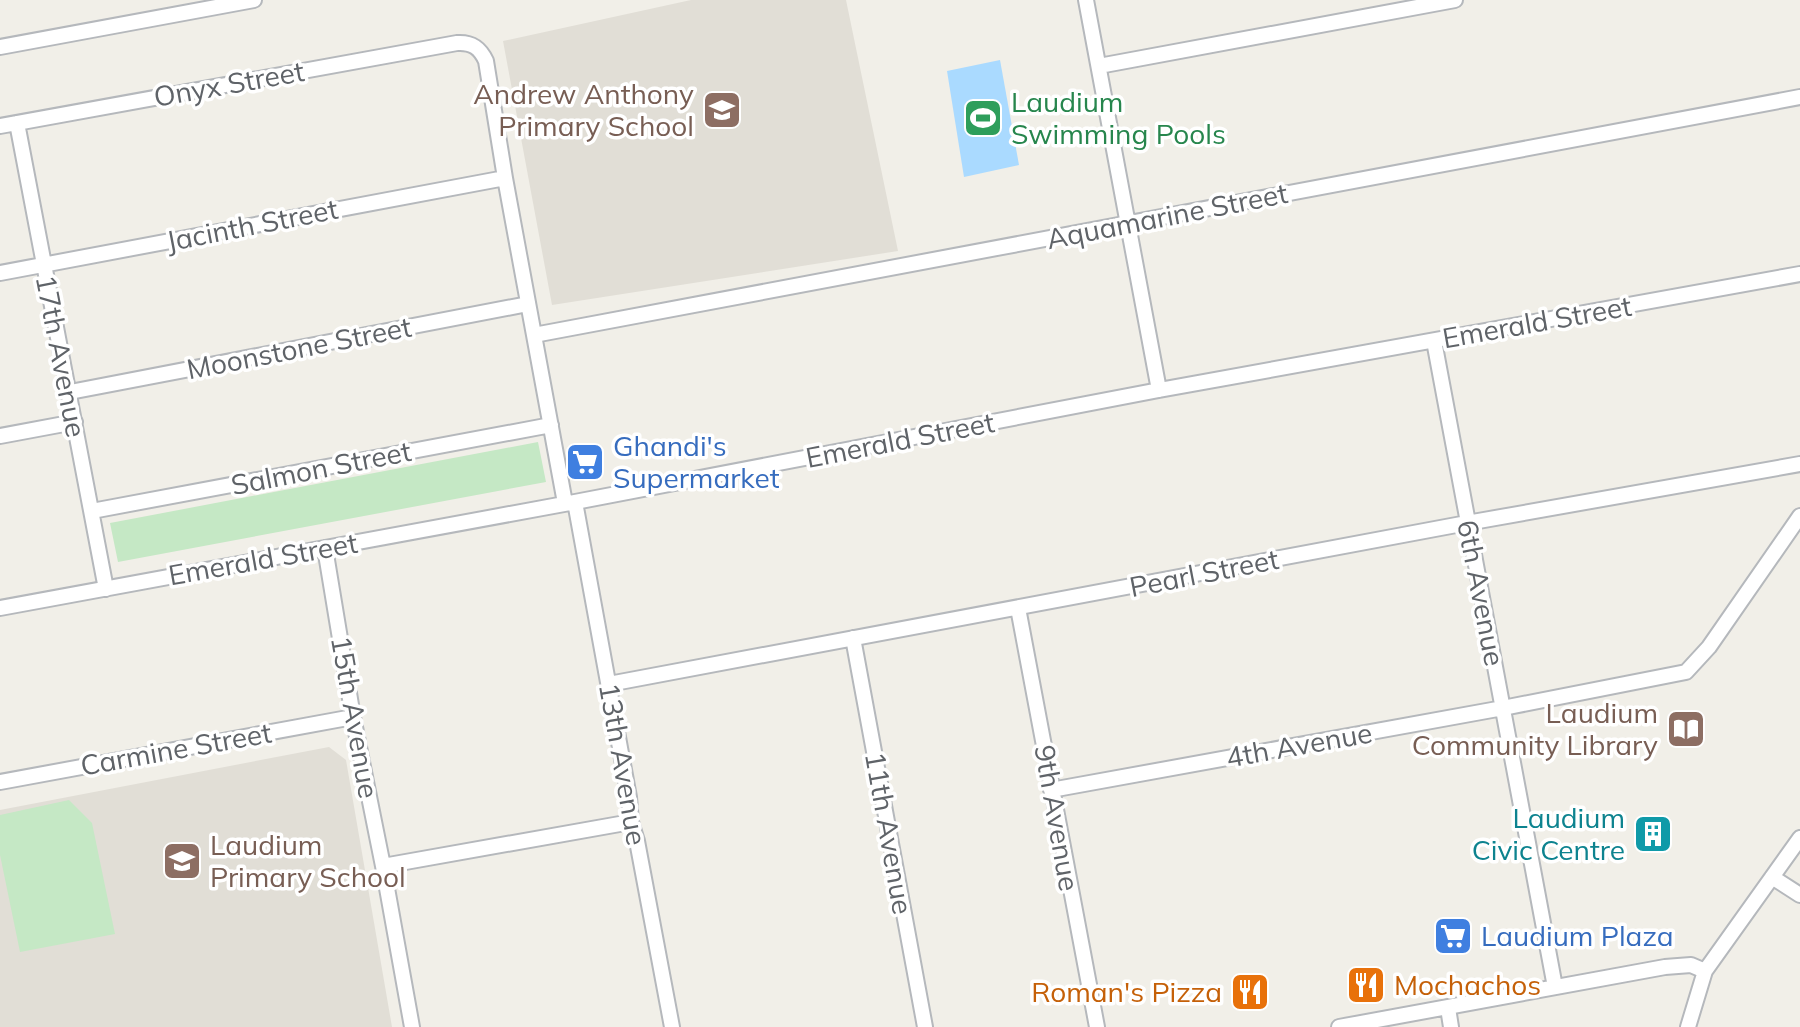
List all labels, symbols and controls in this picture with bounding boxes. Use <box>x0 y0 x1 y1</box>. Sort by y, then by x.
street label: Onyx Street <box>151 53 307 114</box>
place label: Andrew Anthony Primary School <box>473 76 694 143</box>
place label: Laudium Swimming Pools <box>1011 84 1226 151</box>
school or university icon: Andrew Anthony Primary School <box>701 89 743 131</box>
sports icon: Laudium Swimming Pools <box>962 97 1004 139</box>
street label: Aquamarine Street <box>1043 175 1291 256</box>
street label: Jacinth Street <box>163 191 341 258</box>
street label: 17th Avenue <box>29 272 94 440</box>
street label: Emerald Street <box>1440 288 1634 355</box>
street label: Moonstone Street <box>184 309 414 386</box>
street label: Emerald Street <box>803 404 997 475</box>
place label: Ghandi's Supermarket <box>613 428 780 495</box>
street label: Salmon Street <box>228 433 414 502</box>
supermarket icon: Ghandi's Supermarket <box>564 441 606 483</box>
street label: 6th Avenue <box>1450 517 1513 669</box>
street label: Emerald Street <box>166 525 360 592</box>
street label: Pearl Street <box>1126 541 1282 604</box>
street label: 15th Avenue <box>324 633 387 801</box>
street label: 13th Avenue <box>592 680 655 848</box>
place label: Laudium Community Library <box>1412 695 1658 762</box>
library icon: Laudium Community Library <box>1665 708 1707 750</box>
street label: Carmine Street <box>78 714 274 783</box>
street label: 4th Avenue <box>1223 714 1375 775</box>
street label: 9th Avenue <box>1027 742 1088 894</box>
street label: 11th Avenue <box>858 749 921 917</box>
place label: Laudium Civic Centre <box>1472 800 1625 867</box>
building icon: Laudium Civic Centre <box>1632 813 1674 855</box>
place label: Laudium Primary School <box>210 827 406 894</box>
school or university icon: Laudium Primary School <box>161 840 203 882</box>
supermarket icon: Laudium Plaza <box>1432 915 1474 957</box>
place label: Laudium Plaza <box>1481 918 1674 953</box>
restaurant icon: Mochachos <box>1345 964 1387 1006</box>
place label: Mochachos <box>1394 967 1541 1002</box>
restaurant icon: Roman's Pizza <box>1229 971 1271 1013</box>
place label: Roman's Pizza <box>1031 974 1222 1009</box>

